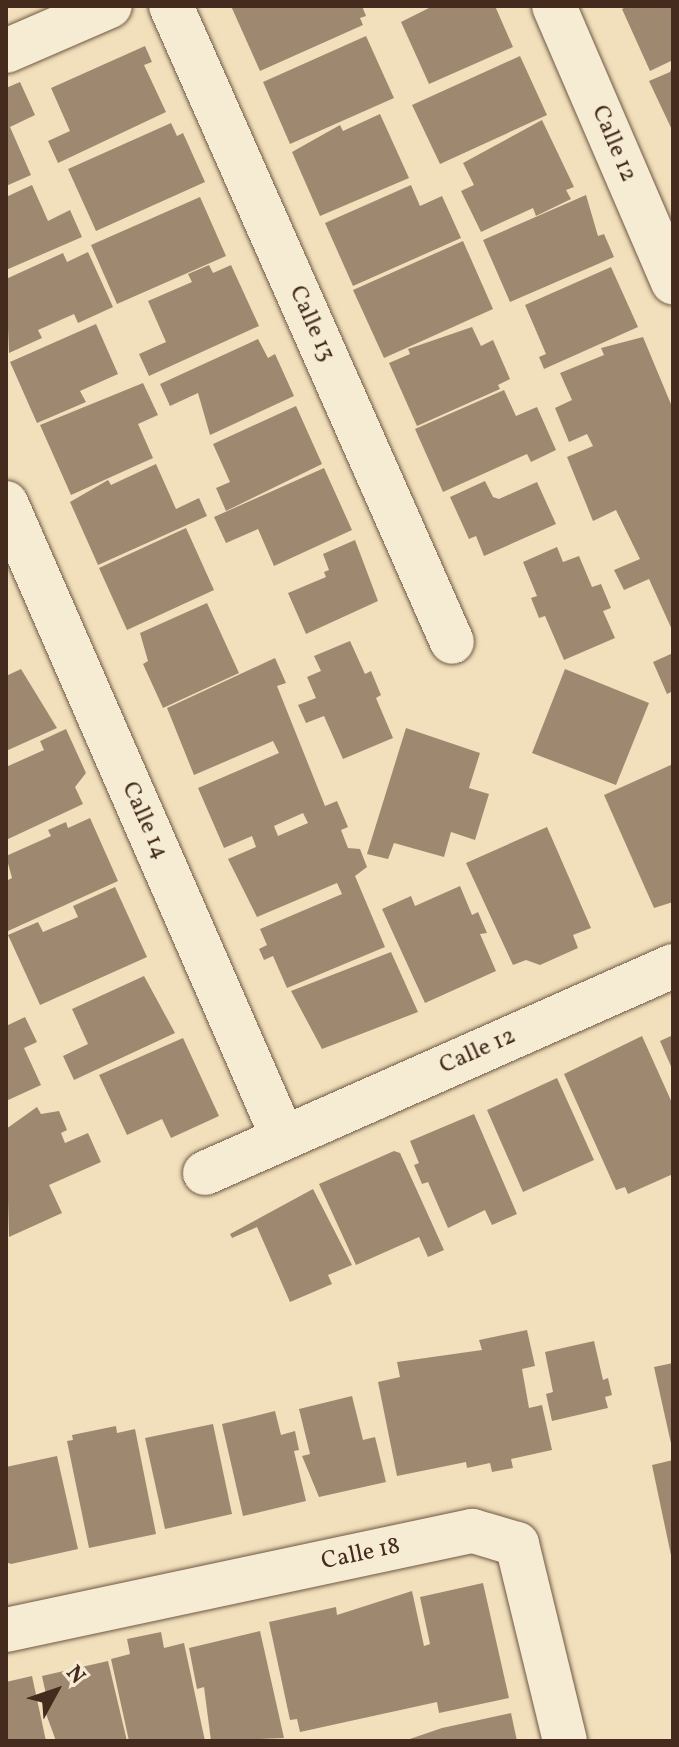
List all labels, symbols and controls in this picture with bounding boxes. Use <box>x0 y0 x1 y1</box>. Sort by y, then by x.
street label: Calle 12 <box>584 101 642 187</box>
street label: Calle 13 <box>282 282 340 366</box>
street label: Calle 14 <box>114 778 174 864</box>
street label: Calle 12 <box>435 1023 521 1081</box>
street label: Calle 18 <box>319 1533 403 1577</box>
north arrow <box>16 1651 96 1731</box>
text: N <box>58 1659 92 1691</box>

